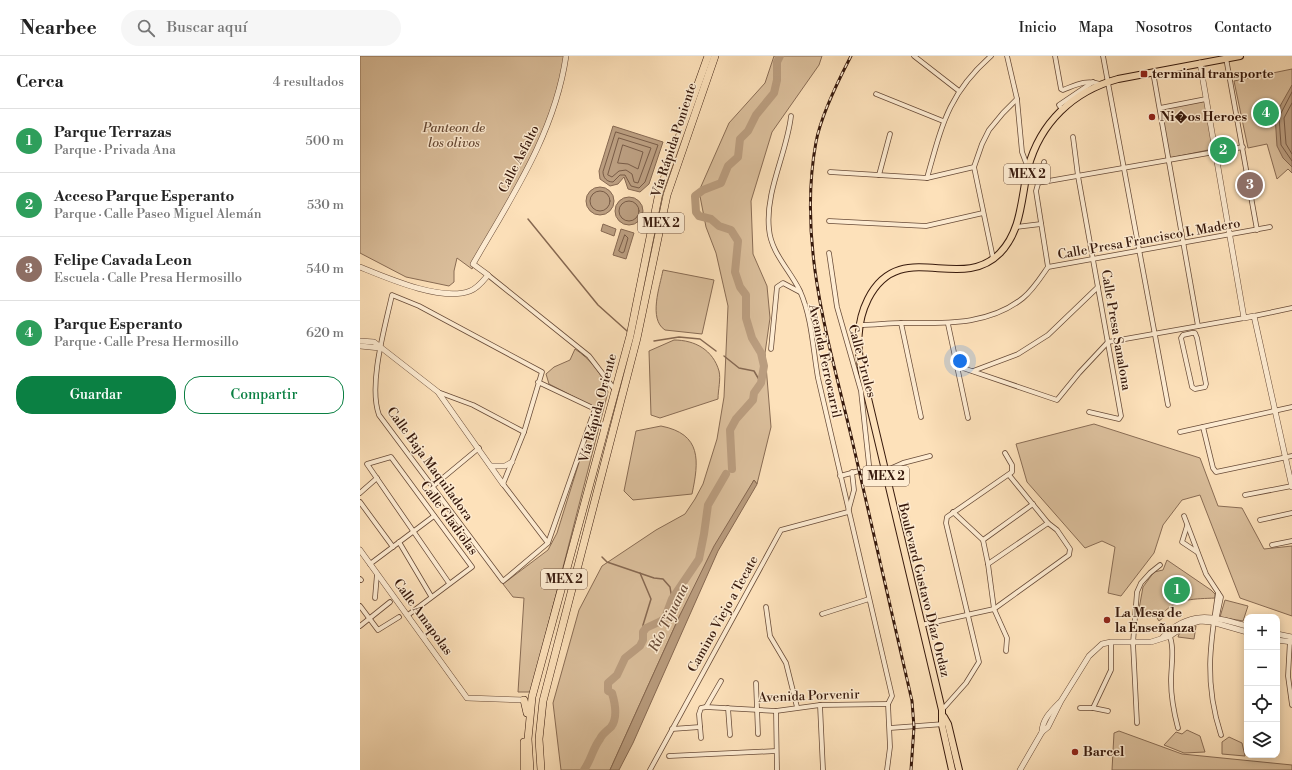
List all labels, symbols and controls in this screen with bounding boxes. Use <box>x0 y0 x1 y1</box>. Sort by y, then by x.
search box <box>121 10 401 46</box>
text: Nearbee <box>20 16 97 40</box>
icon: search <box>135 17 157 39</box>
text: Buscar aquí <box>167 18 248 37</box>
text: Inicio <box>1019 19 1057 37</box>
text: Mapa <box>1079 19 1113 37</box>
text: Nosotros <box>1135 19 1192 37</box>
text: Contacto <box>1214 19 1272 37</box>
place label: terminal transporte <box>1152 66 1274 82</box>
marker: terminal transporte <box>1139 69 1149 79</box>
text: Cerca <box>16 71 64 93</box>
text: 4 resultados <box>273 74 344 90</box>
street label: Vía Rápida Poniente <box>648 80 700 200</box>
pin: 4 <box>1253 98 1279 128</box>
place label: Ni�os Heroes <box>1160 109 1248 125</box>
marker: Ni�os Heroes <box>1147 112 1157 122</box>
park label: Panteon de los olivos <box>422 120 485 151</box>
street label: Calle Asfalto <box>495 122 543 196</box>
text: Parque Terrazas <box>54 123 172 142</box>
text: 1 <box>26 133 32 149</box>
text: 500 m <box>306 133 344 149</box>
pin: 2 <box>1210 135 1236 165</box>
text: Parque · Privada Ana <box>54 142 176 158</box>
road number: MEX 2 <box>1004 164 1050 184</box>
pin: 3 <box>1237 170 1263 200</box>
text: Acceso Parque Esperanto <box>54 187 234 206</box>
text: 2 <box>25 197 33 213</box>
text: 530 m <box>307 197 344 213</box>
text: Parque · Calle Paseo Miguel Alemán <box>54 206 261 222</box>
road number: MEX 2 <box>638 213 684 233</box>
street label: Calle Presa Francisco I. Madero <box>1056 215 1242 263</box>
text: Felipe Cavada Leon <box>54 251 192 270</box>
text: 3 <box>25 261 33 277</box>
text: 540 m <box>306 261 344 277</box>
street label: Calle Presa Sanalona <box>1098 268 1135 392</box>
text: Escuela · Calle Presa Hermosillo <box>54 270 242 286</box>
street label: Avenida Ferrocarril <box>805 302 845 419</box>
text: Parque Esperanto <box>54 315 183 334</box>
street label: Calle Pirules <box>845 323 880 400</box>
text: 4 <box>25 325 33 341</box>
text: 620 m <box>306 325 344 341</box>
text: Parque · Calle Presa Hermosillo <box>54 334 239 350</box>
street label: Vía Rápida Oriente <box>576 351 620 465</box>
your location <box>950 351 970 371</box>
button: Guardar <box>16 376 176 414</box>
button: Compartir <box>184 376 344 414</box>
street label: Calle Baja Maquiladora <box>383 404 477 524</box>
road number: MEX 2 <box>863 466 909 486</box>
street label: Calle Gladiolas <box>417 478 481 558</box>
street label: Boulevard Gustavo Díaz Ordaz <box>894 500 953 679</box>
street label: Camino Viejo a Tecate <box>684 553 762 675</box>
road number: MEX 2 <box>541 569 587 589</box>
pin: 1 <box>1164 575 1190 605</box>
street label: Calle Amapolas <box>390 576 456 658</box>
water label: Río Tijuana <box>644 581 693 656</box>
place label: La Mesa de la Enseñanza <box>1115 605 1195 636</box>
map controls <box>1244 614 1280 758</box>
button: + <box>1244 614 1280 650</box>
marker: La Mesa de la Enseñanza <box>1102 615 1112 625</box>
button: − <box>1244 650 1280 686</box>
street label: Avenida Porvenir <box>757 686 860 706</box>
button: locate <box>1244 686 1280 722</box>
button: layers <box>1244 722 1280 758</box>
place label: Barcel <box>1083 744 1125 760</box>
marker: Barcel <box>1070 747 1080 757</box>

